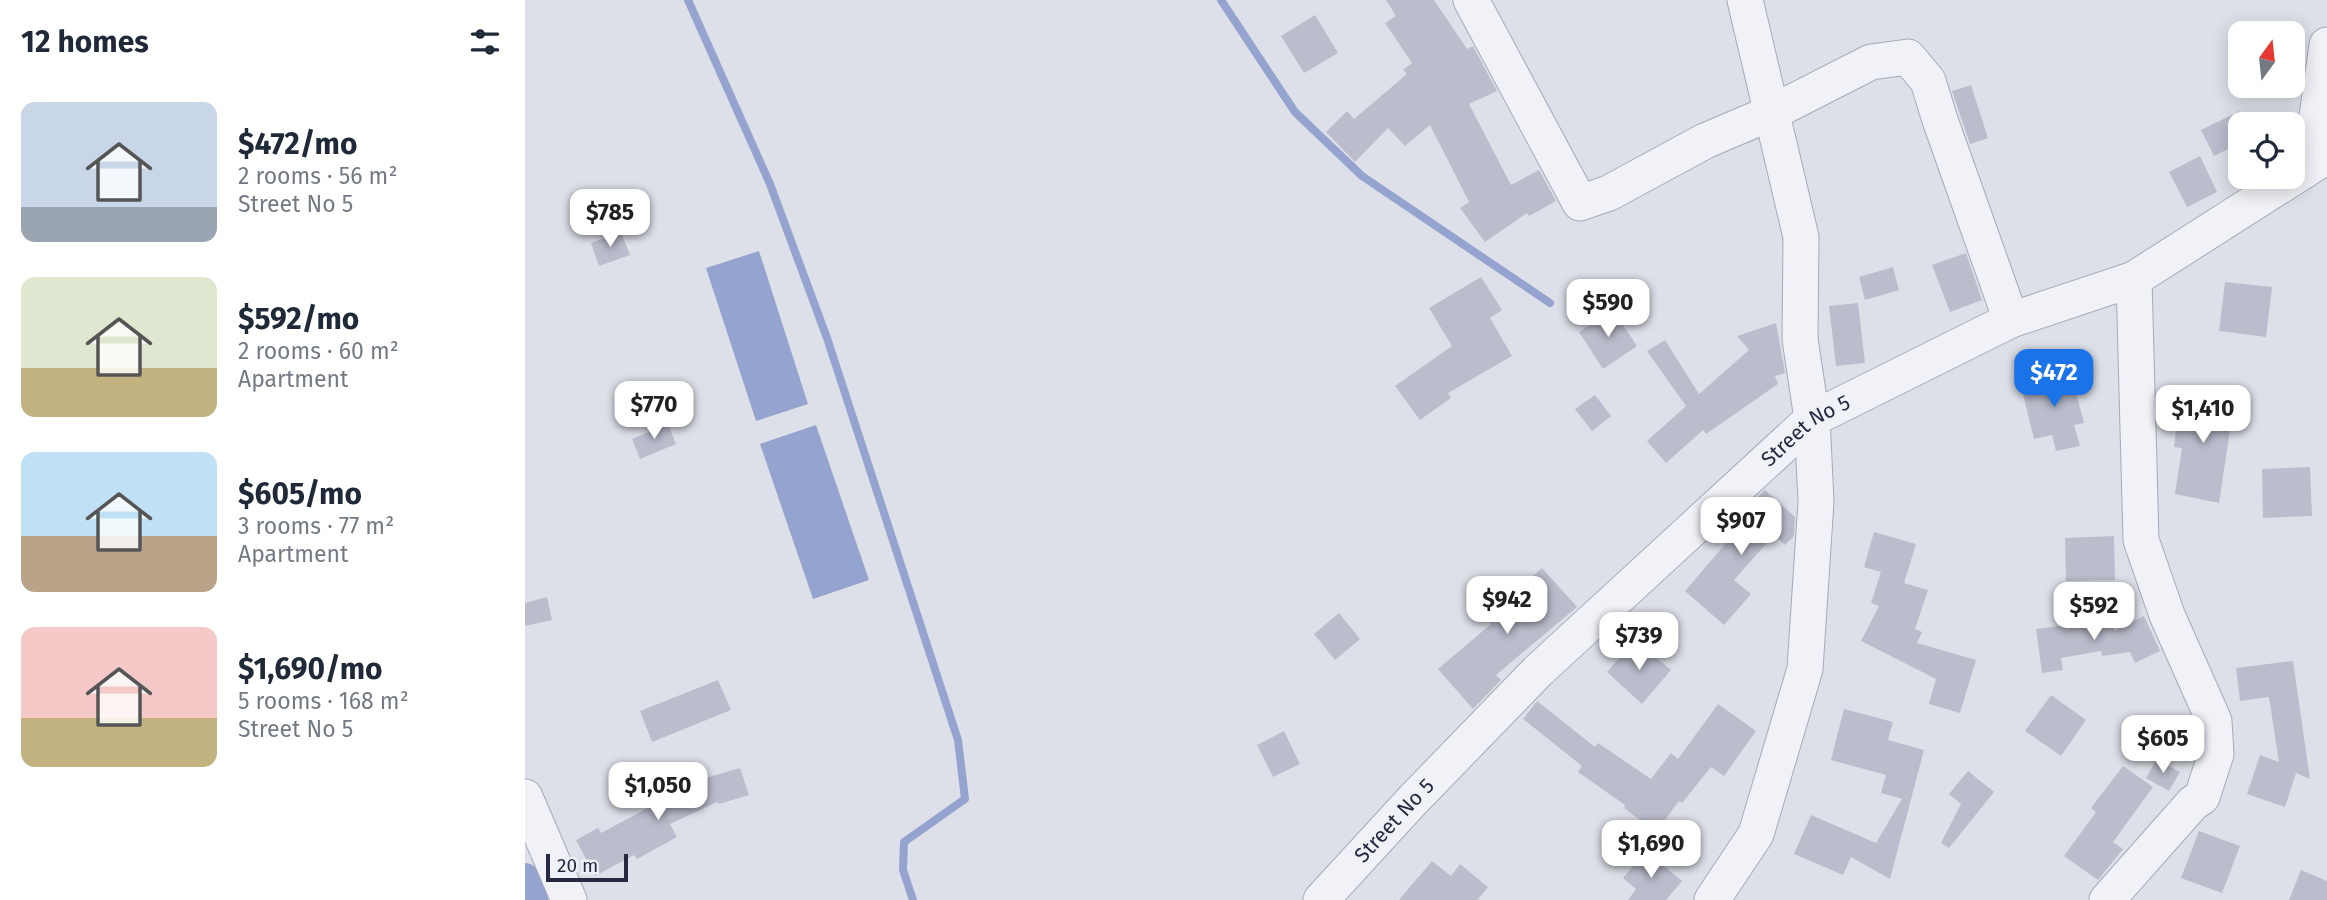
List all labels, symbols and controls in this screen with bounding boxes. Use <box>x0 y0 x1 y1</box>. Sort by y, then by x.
north arrow <box>2228 21 2305 98</box>
map controls <box>2228 21 2305 189</box>
icon: filters <box>466 23 504 61</box>
text: 12 homes <box>21 24 149 60</box>
button: locate <box>2228 112 2305 189</box>
text: $472/mo <box>238 126 357 162</box>
icon: home <box>77 130 161 214</box>
text: 2 rooms · 56 m² <box>238 162 397 190</box>
text: Street No 5 <box>238 190 353 218</box>
pin: $785 <box>569 190 651 249</box>
text: $785 <box>586 198 634 226</box>
pin: $590 <box>1567 280 1649 339</box>
text: $590 <box>1583 288 1633 316</box>
text: $592/mo <box>238 301 359 337</box>
icon: home <box>77 305 161 389</box>
text: 2 rooms · 60 m² <box>238 337 399 365</box>
pin: $472 <box>2013 350 2095 409</box>
text: $472 <box>2030 358 2078 386</box>
text: Apartment <box>238 365 348 393</box>
pin: $770 <box>613 382 695 441</box>
pin: $1,410 <box>2146 386 2260 445</box>
street label: Street No 5 <box>1756 389 1854 472</box>
text: $770 <box>631 390 677 418</box>
text: $1,410 <box>2172 394 2234 422</box>
text: $605/mo <box>238 476 362 512</box>
icon: home <box>77 480 161 564</box>
pin: $907 <box>1700 498 1782 557</box>
text: $907 <box>1717 506 1765 534</box>
text: 3 rooms · 77 m² <box>238 512 394 540</box>
text: Apartment <box>238 540 348 568</box>
pin: $942 <box>1466 576 1548 636</box>
pin: $592 <box>2053 582 2135 642</box>
text: $942 <box>1482 585 1532 613</box>
text: $592 <box>2070 591 2118 619</box>
pin: $739 <box>1598 612 1680 672</box>
text: $739 <box>1615 621 1663 649</box>
text: $1,690/mo <box>238 651 383 687</box>
icon: home <box>77 655 161 739</box>
text: 5 rooms · 168 m² <box>238 687 409 715</box>
text: Street No 5 <box>238 715 353 743</box>
pin: $605 <box>2122 716 2204 775</box>
text: $605 <box>2137 724 2189 752</box>
pin: $1,050 <box>601 762 715 822</box>
text: $1,050 <box>625 771 691 799</box>
street label: Street No 5 <box>1349 773 1440 868</box>
pin: $1,690 <box>1594 820 1708 880</box>
text: $1,690 <box>1618 829 1684 857</box>
scale bar <box>546 851 628 883</box>
text: 20 m <box>557 854 598 877</box>

